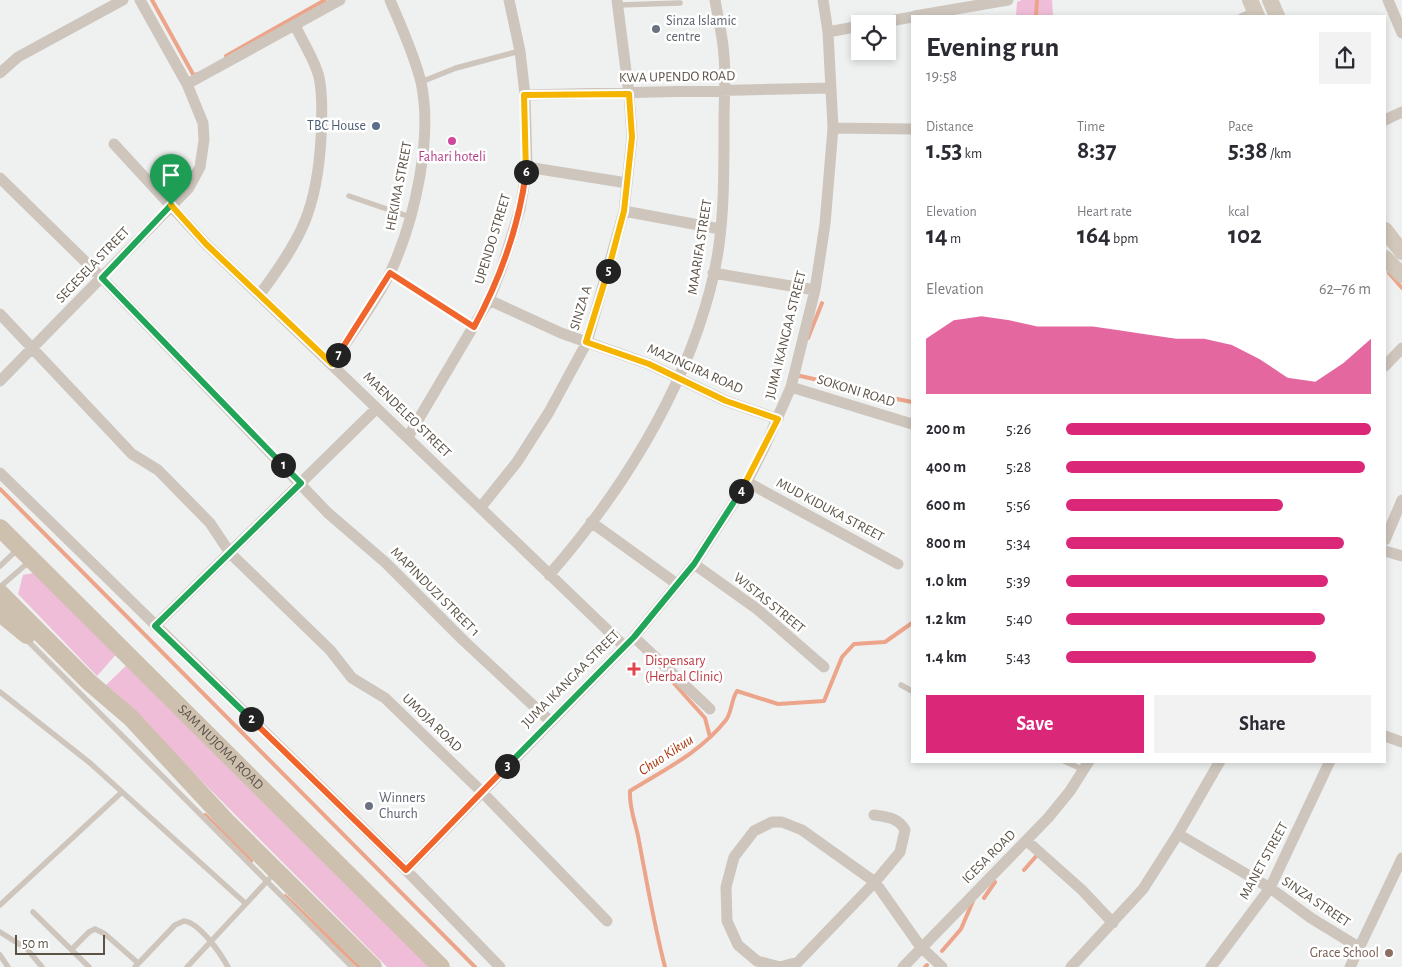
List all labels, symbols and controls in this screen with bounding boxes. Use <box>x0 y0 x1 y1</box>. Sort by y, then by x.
place label: Sinza Islamic centre <box>666 14 737 44</box>
map controls <box>851 15 896 60</box>
button: locate <box>851 15 896 60</box>
marker: Sinza Islamic centre <box>650 23 662 35</box>
button: share <box>1319 32 1371 84</box>
text: Evening run <box>926 34 1059 62</box>
text: 19:58 <box>926 68 957 84</box>
street label: KWA UPENDO ROAD <box>619 69 735 85</box>
place label: TBC House <box>307 119 366 133</box>
marker: TBC House <box>370 120 382 132</box>
text: Distance <box>926 120 973 134</box>
text: Time <box>1077 120 1105 134</box>
text: Pace <box>1228 120 1253 134</box>
marker: Fahari hoteli <box>446 135 458 147</box>
text: 1.53 <box>926 138 962 163</box>
text: 8:37 <box>1077 138 1117 163</box>
text: 5:38 <box>1228 138 1268 163</box>
street label: HEKIMA STREET <box>383 140 415 232</box>
text: km <box>962 147 982 161</box>
text: /km <box>1268 147 1292 161</box>
place label: Fahari hoteli <box>418 150 486 164</box>
pin <box>150 154 192 205</box>
pin: 6 <box>514 160 538 184</box>
icon: arrive <box>157 161 185 189</box>
text: 6 <box>523 165 530 179</box>
street label: UPENDO STREET <box>473 192 513 286</box>
street label: MAARIFA STREET <box>686 198 714 296</box>
text: Elevation <box>926 205 977 219</box>
text: Heart rate <box>1077 205 1132 219</box>
text: kcal <box>1228 205 1249 219</box>
text: 14 <box>926 223 948 248</box>
text: 164 <box>1077 223 1111 248</box>
text: 102 <box>1228 223 1262 248</box>
street label: SEGESELA STREET <box>53 224 133 306</box>
text: m <box>948 232 961 246</box>
text: bpm <box>1111 232 1138 246</box>
pin: 5 <box>596 258 620 284</box>
text: 5 <box>605 264 612 278</box>
street label: JUMA IKANGAA STREET <box>763 269 809 401</box>
text: Elevation <box>926 281 984 297</box>
text: 62–76 m <box>1319 281 1371 297</box>
street label: SINZA A <box>568 284 594 332</box>
pin: 7 <box>326 342 350 368</box>
street label: MAZINGIRA ROAD <box>645 342 745 396</box>
text: 7 <box>335 348 342 362</box>
street label: MAENDELEO STREET <box>360 370 454 460</box>
street label: SOKONI ROAD <box>815 372 897 410</box>
text: 200 m <box>926 421 966 437</box>
text: 5:26 <box>1006 421 1031 437</box>
pin: 1 <box>270 452 296 478</box>
text: 1 <box>281 458 286 472</box>
text: 400 m <box>926 459 966 475</box>
text: 5:28 <box>1006 459 1031 475</box>
street label: MUD KIDUKA STREET <box>774 476 886 544</box>
pin: 4 <box>728 478 754 504</box>
text: 4 <box>738 484 745 498</box>
text: 600 m <box>926 497 966 513</box>
text: 5:56 <box>1006 497 1031 513</box>
text: 800 m <box>926 535 966 551</box>
text: 5:34 <box>1006 535 1031 551</box>
street label: MAPINDUZI STREET 1 <box>388 545 482 639</box>
street label: WISTAS STREET <box>731 570 807 636</box>
text: 1.0 km <box>926 573 967 589</box>
text: 5:39 <box>1006 573 1030 589</box>
text: 1.2 km <box>926 611 966 627</box>
text: 5:40 <box>1006 611 1033 627</box>
street label: JUMA IKANGAA STREET <box>520 627 623 730</box>
text: 1.4 km <box>926 649 967 665</box>
text: 5:43 <box>1006 649 1031 665</box>
place label: Dispensary (Herbal Clinic) <box>645 654 723 684</box>
marker: Dispensary (Herbal Clinic) <box>627 662 641 676</box>
street label: UMOJA ROAD <box>399 691 465 755</box>
button: Save <box>926 695 1144 753</box>
button: Share <box>1154 695 1371 753</box>
street label: SAM NUJOMA ROAD <box>175 702 266 793</box>
pin: 2 <box>238 706 264 732</box>
text: 2 <box>248 712 255 726</box>
water label: Chuo Kikuu <box>636 732 696 778</box>
pin: 3 <box>494 754 520 778</box>
text: 3 <box>504 759 511 773</box>
place label: Winners Church <box>379 791 425 821</box>
marker: Winners Church <box>363 800 375 812</box>
street label: MANET STREET <box>1237 820 1291 902</box>
street label: IGESA ROAD <box>960 828 1018 886</box>
street label: SINZA STREET <box>1279 874 1353 930</box>
scale bar <box>15 932 105 955</box>
text: 50 m <box>22 937 49 951</box>
place label: Grace School <box>1310 946 1379 960</box>
marker: Grace School <box>1383 947 1395 959</box>

